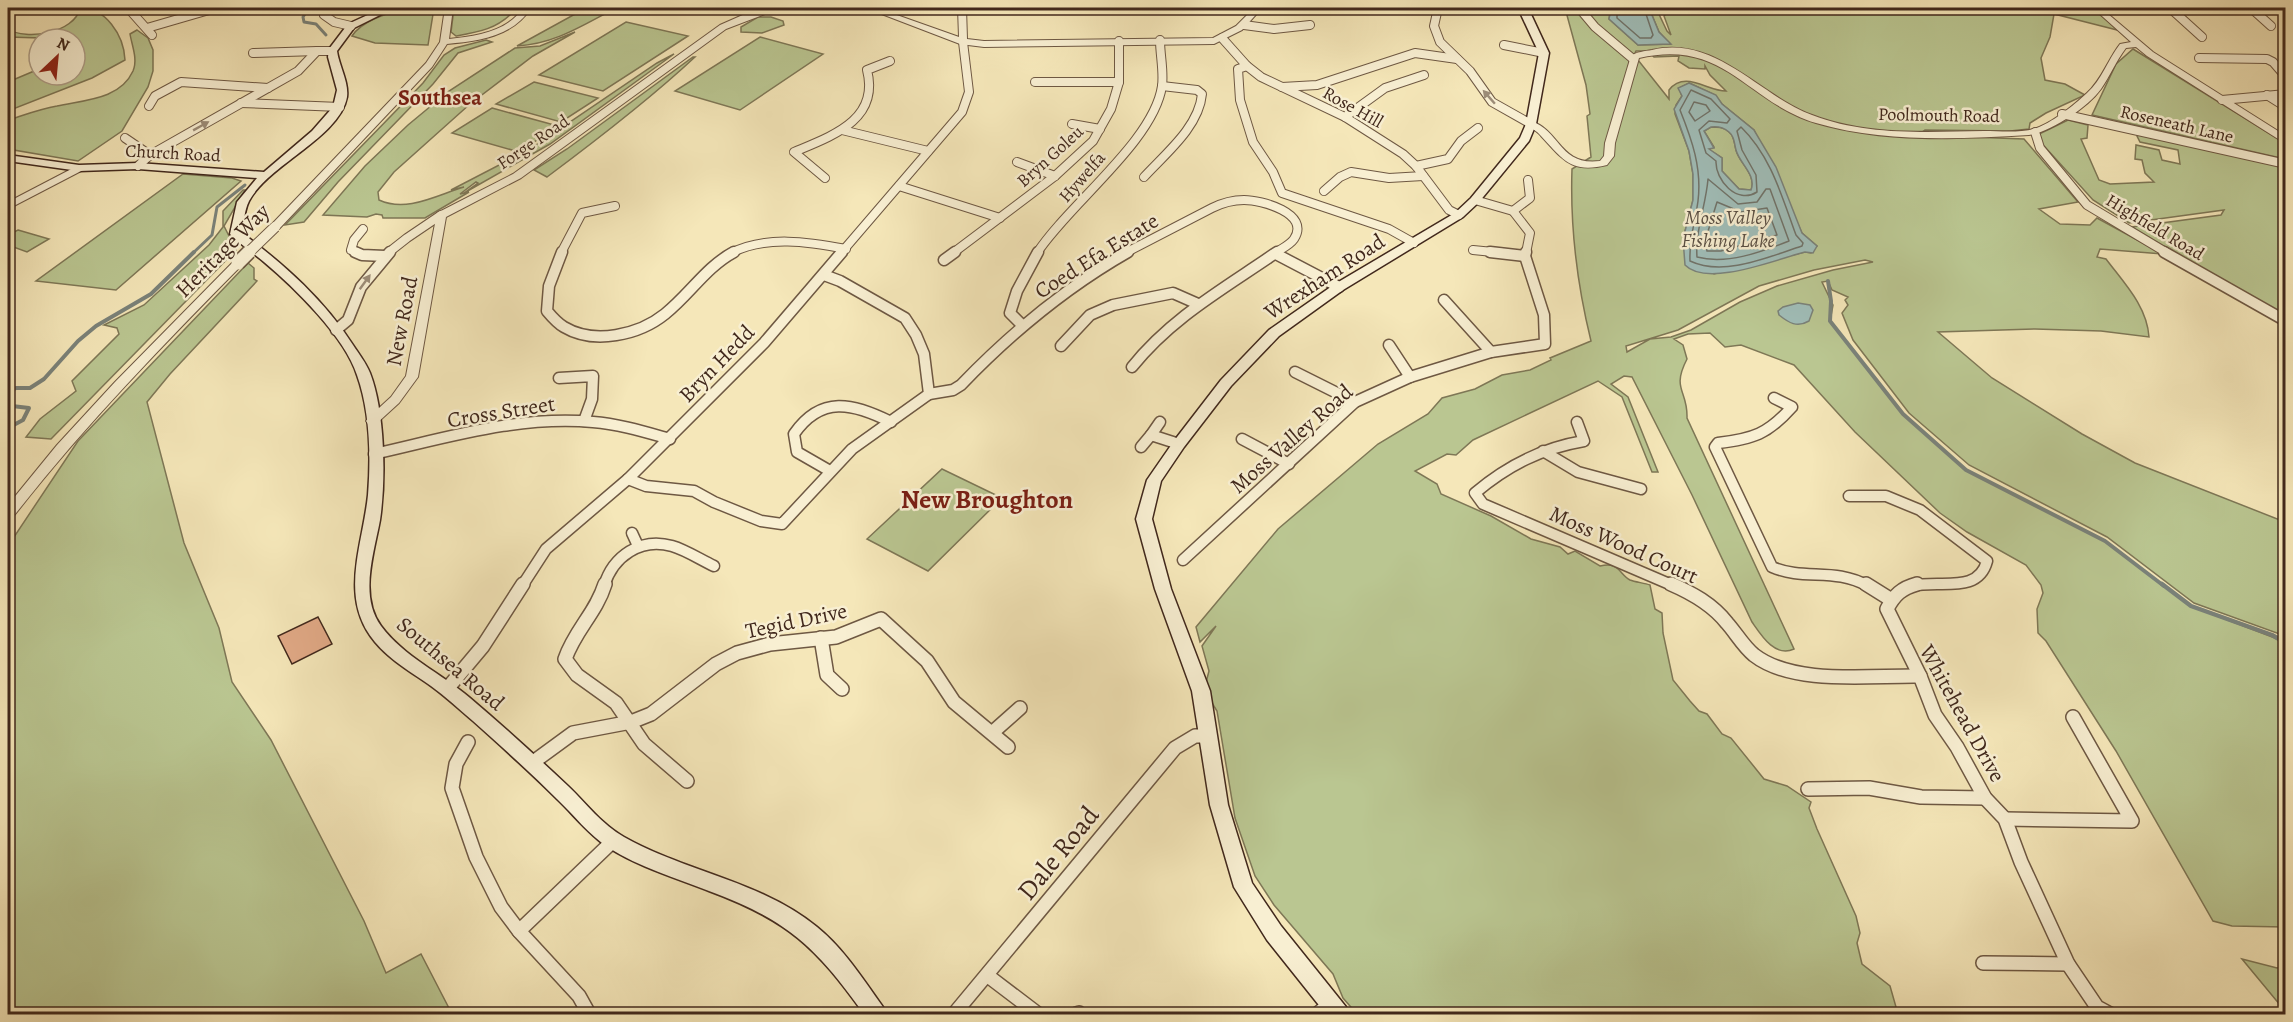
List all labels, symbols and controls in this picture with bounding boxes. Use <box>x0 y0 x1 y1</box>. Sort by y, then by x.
north arrow <box>27 27 87 87</box>
text: N <box>53 32 74 57</box>
street label: Rose Hill <box>1319 81 1388 134</box>
district label: Southsea <box>398 83 482 113</box>
one-way arrow <box>1483 89 1496 105</box>
street label: Roseneath Lane <box>2118 99 2236 149</box>
street label: Poolmouth Road <box>1878 102 2000 128</box>
street label: Forge Road <box>492 109 574 175</box>
street label: Bryn Goleu <box>1012 119 1089 192</box>
one-way arrow <box>192 121 209 131</box>
street label: Church Road <box>125 139 222 168</box>
street label: Hywelfa <box>1053 146 1111 208</box>
street label: Highfield Road <box>2101 188 2209 266</box>
street label: Heritage Way <box>169 197 276 304</box>
water label: Moss Valley Fishing Lake <box>1681 204 1775 254</box>
street label: Coed Efa Estate <box>1029 206 1164 306</box>
street label: Wrexham Road <box>1258 227 1391 328</box>
street label: New Road <box>379 274 425 369</box>
one-way arrow <box>359 275 371 291</box>
street label: Bryn Hedd <box>672 318 762 409</box>
street label: Moss Valley Road <box>1224 377 1360 500</box>
street label: Cross Street <box>445 389 557 435</box>
district label: New Broughton <box>901 482 1074 517</box>
street label: Moss Wood Court <box>1544 499 1703 591</box>
street label: Tegid Drive <box>743 596 850 646</box>
street label: Southsea Road <box>390 610 511 718</box>
street label: Whitehead Drive <box>1911 639 2012 788</box>
street label: Dale Road <box>1009 798 1107 908</box>

